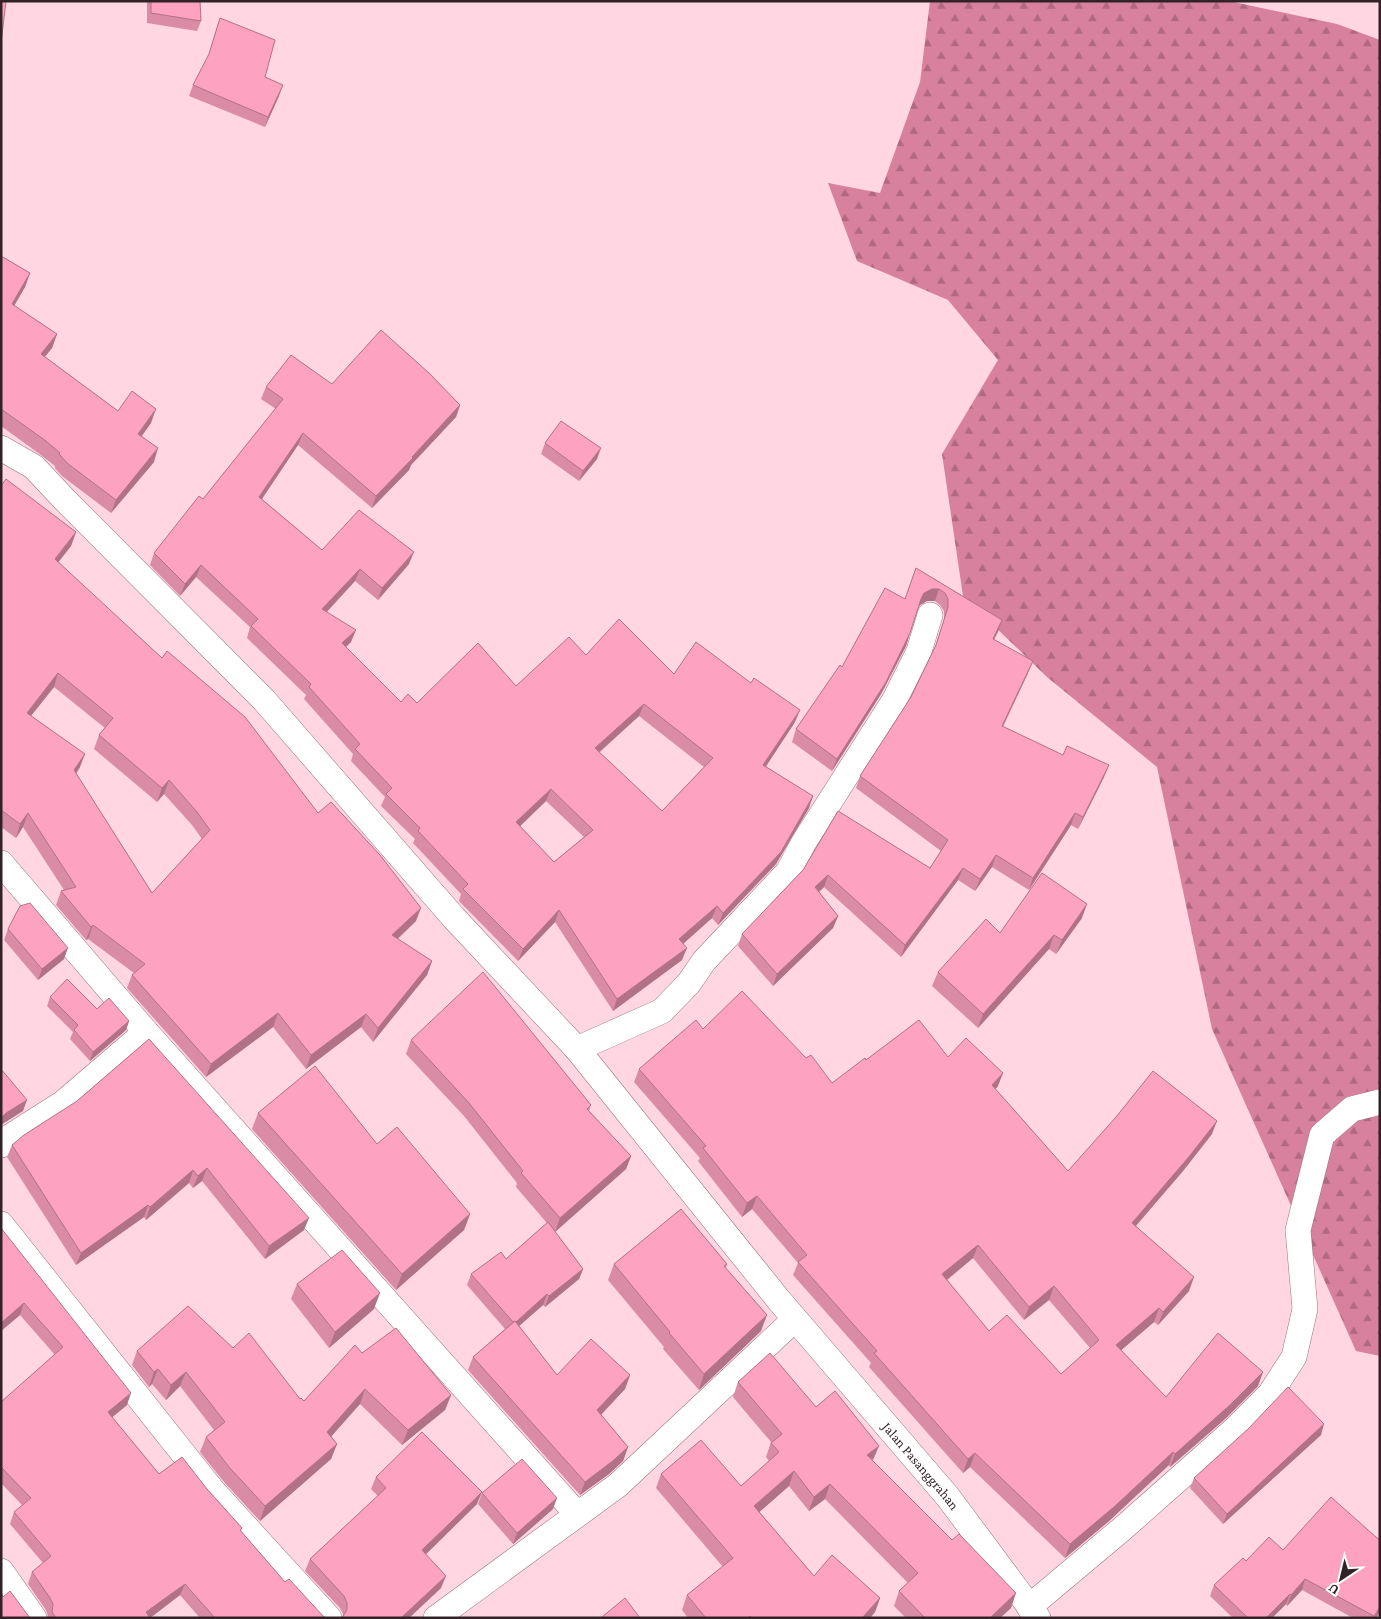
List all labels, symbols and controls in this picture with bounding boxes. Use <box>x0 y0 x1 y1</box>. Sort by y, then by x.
street label: Jalan Pasanggrahan <box>878 1417 963 1513</box>
north arrow <box>1316 1554 1366 1604</box>
text: U <box>1325 1580 1342 1599</box>

